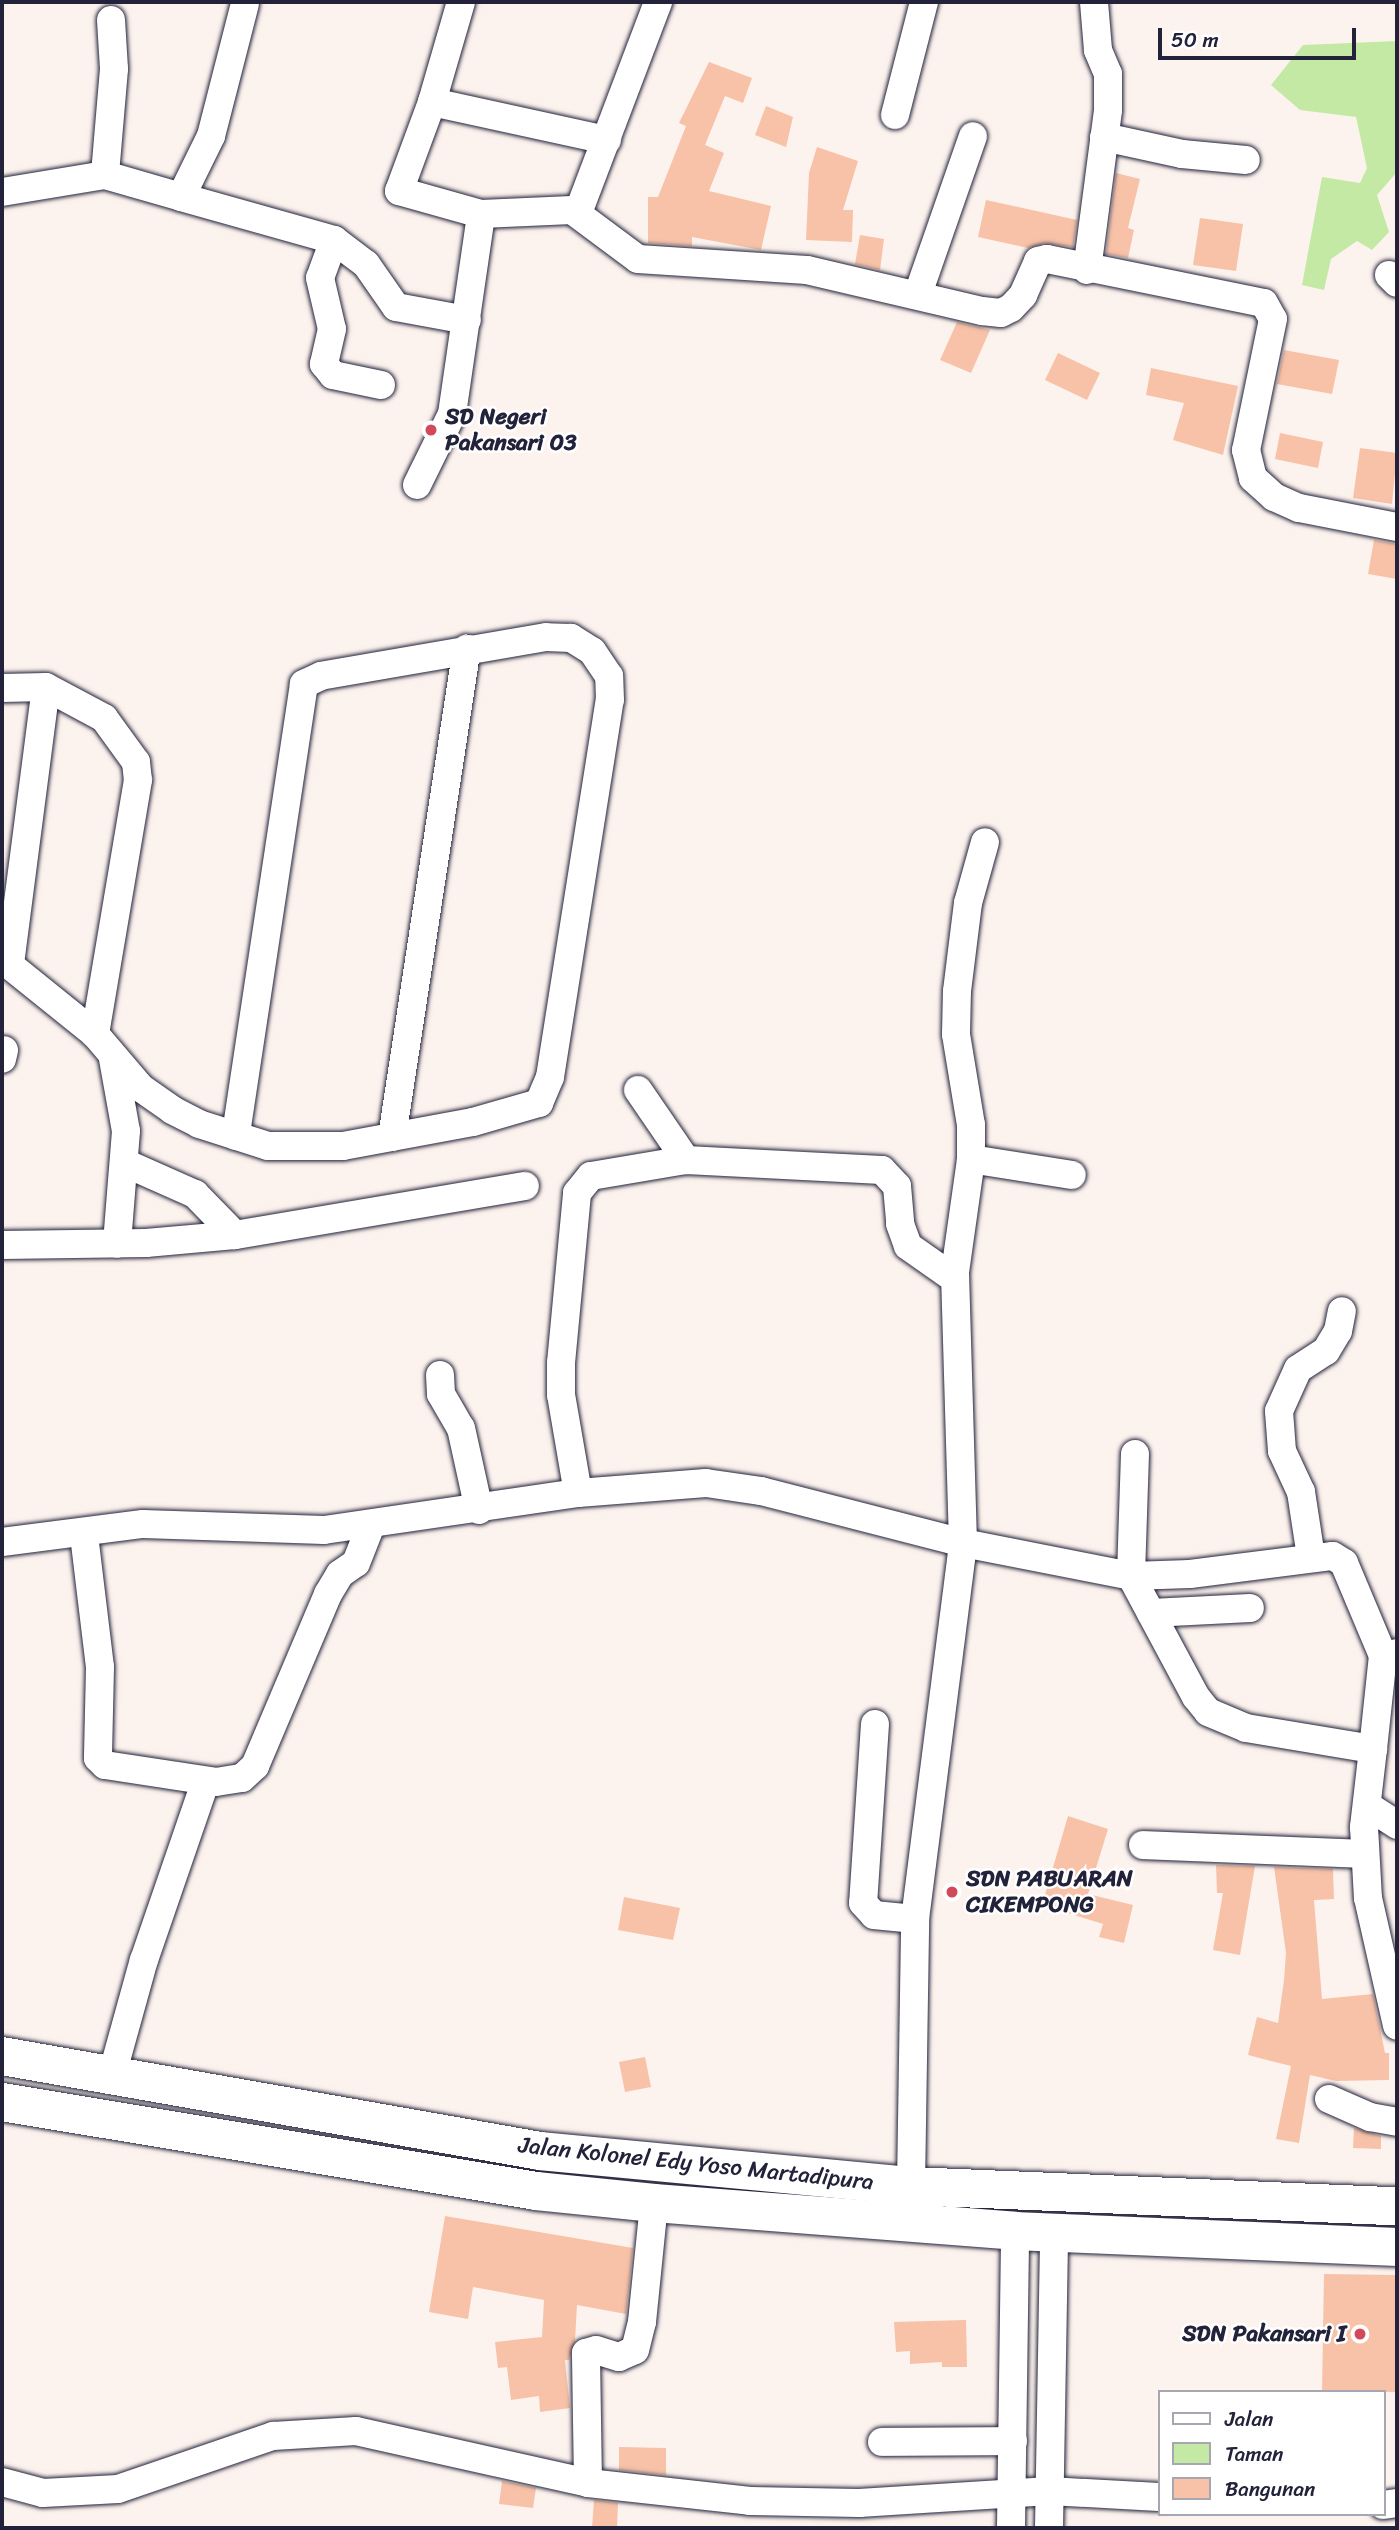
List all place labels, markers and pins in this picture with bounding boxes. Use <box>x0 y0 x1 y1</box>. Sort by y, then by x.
place label: SD Negeri Pakansari 03 <box>445 403 577 457</box>
marker: SD Negeri Pakansari 03 <box>423 422 439 438</box>
place label: SDN PABUARAN CIKEMPONG <box>966 1865 1133 1919</box>
marker: SDN PABUARAN CIKEMPONG <box>944 1884 960 1900</box>
place label: SDN Pakansari I <box>1182 2320 1346 2348</box>
marker: SDN Pakansari I <box>1352 2326 1368 2342</box>

